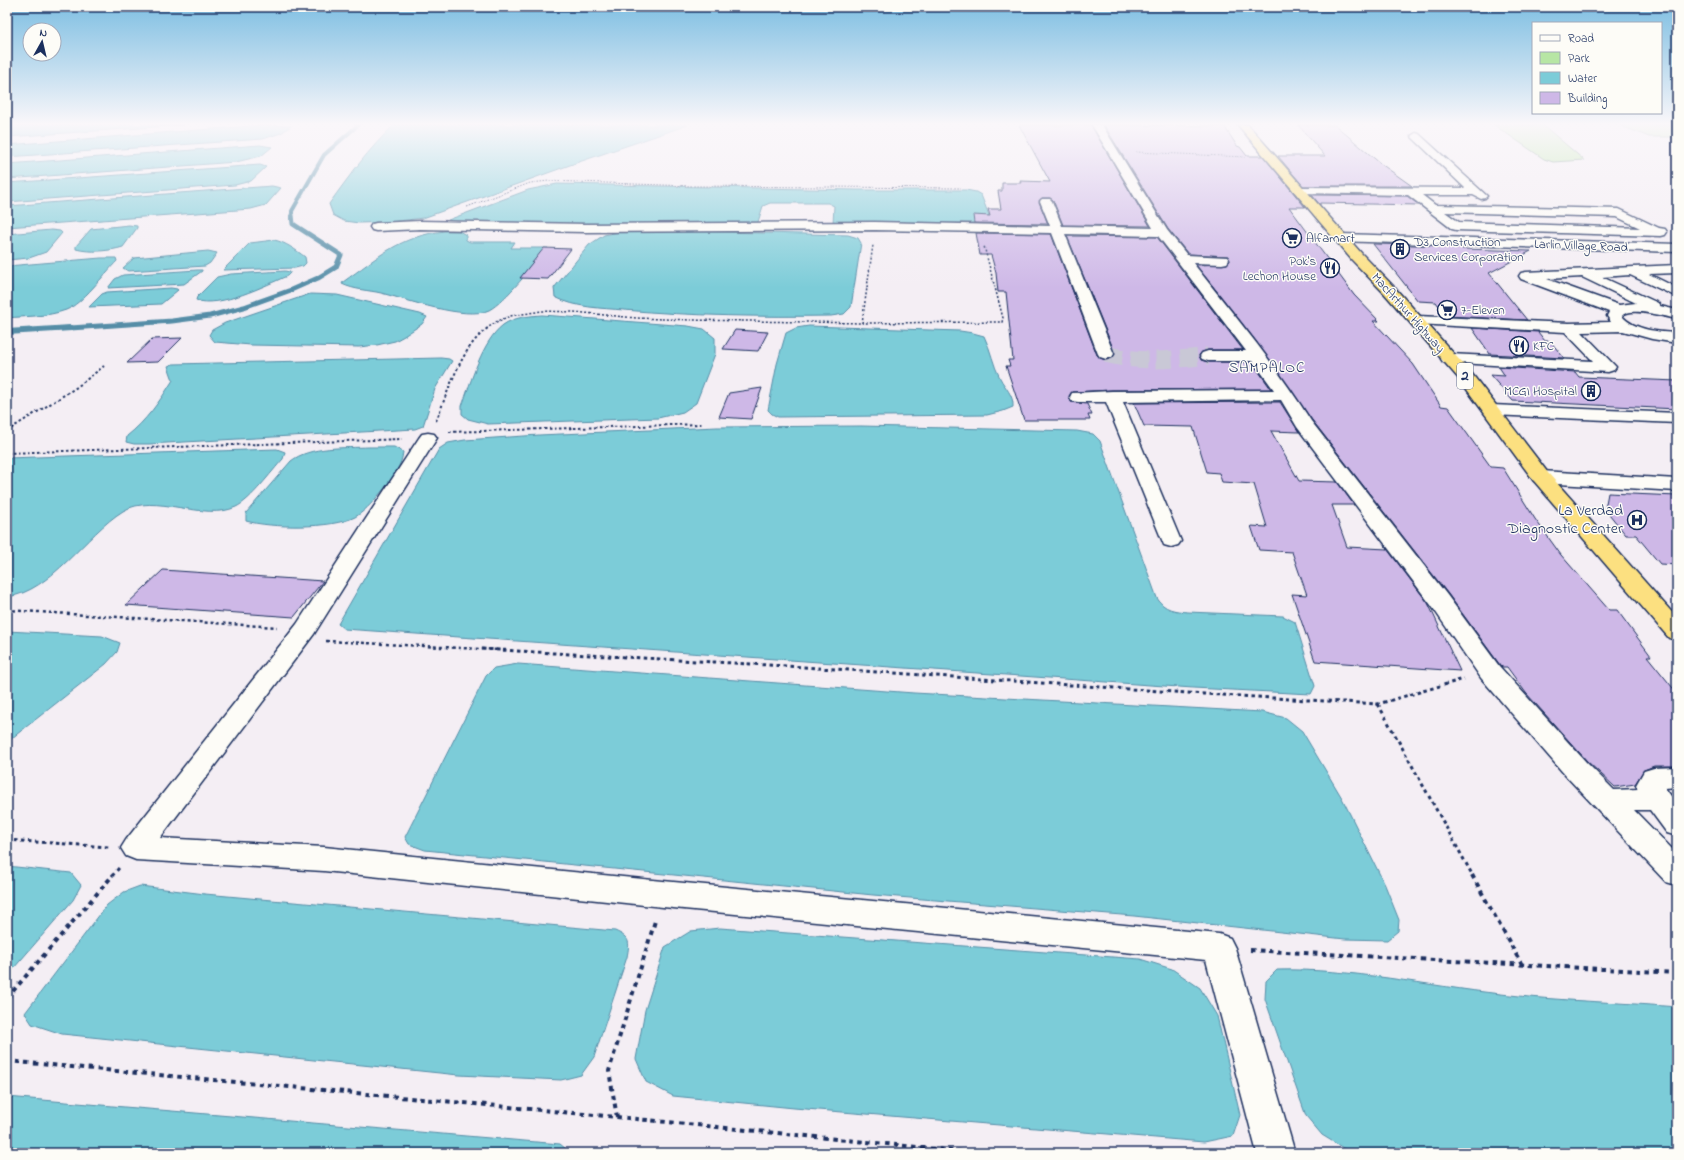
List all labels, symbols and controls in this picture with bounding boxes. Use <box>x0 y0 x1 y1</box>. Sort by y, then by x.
north arrow <box>22 22 62 62</box>
legend <box>1532 22 1662 114</box>
text: N <box>38 25 48 42</box>
text: Road <box>1568 30 1594 48</box>
text: Park <box>1568 50 1590 68</box>
text: Water <box>1568 70 1597 88</box>
text: Building <box>1567 90 1607 109</box>
supermarket icon: Alfamart <box>1281 227 1303 249</box>
place label: Alfamart <box>1306 229 1355 248</box>
place label: D3 Construction Services Corporation <box>1413 233 1524 267</box>
street label: Larlin Village Road <box>1534 235 1629 258</box>
building icon: D3 Construction Services Corporation <box>1389 238 1411 260</box>
place label: Pok's Lechon House <box>1243 252 1316 286</box>
restaurant icon: Pok's Lechon House <box>1319 257 1341 279</box>
street label: MacArthur Highway <box>1366 269 1449 358</box>
supermarket icon: 7-Eleven <box>1436 299 1458 321</box>
place label: 7-Eleven <box>1461 301 1505 320</box>
restaurant icon: KFC <box>1508 335 1530 357</box>
place label: KFC <box>1533 337 1554 356</box>
district label: SAMPALOC <box>1229 357 1305 379</box>
road number: 2 <box>1457 363 1473 389</box>
building icon: MCGI Hospital <box>1580 380 1602 402</box>
place label: MCGI Hospital <box>1504 382 1577 401</box>
place label: La Verdad Diagnostic Center <box>1506 499 1623 541</box>
hospital icon: La Verdad Diagnostic Center <box>1626 509 1648 531</box>

